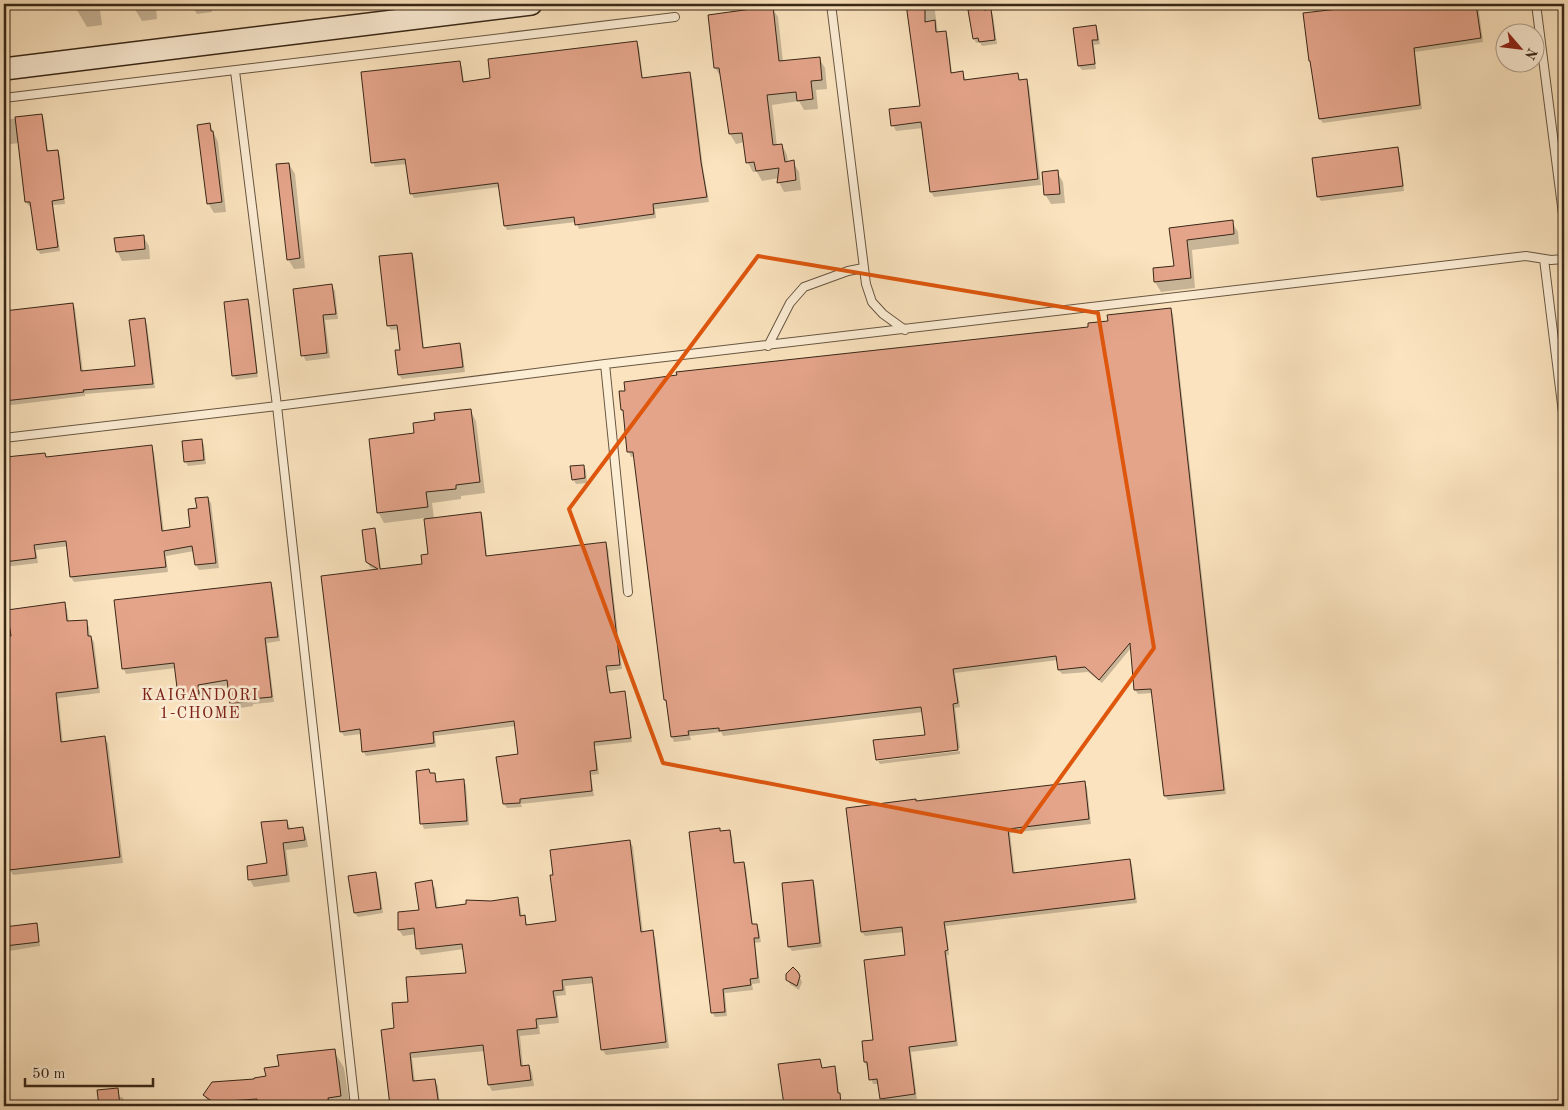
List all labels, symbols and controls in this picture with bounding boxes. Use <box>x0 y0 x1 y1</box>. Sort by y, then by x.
north arrow <box>1496 22 1546 72</box>
text: N <box>1522 46 1539 62</box>
district label: KAIGANDORI 1-CHOME <box>141 688 259 722</box>
scale bar <box>25 1055 152 1087</box>
text: 50 m <box>32 1067 66 1082</box>

